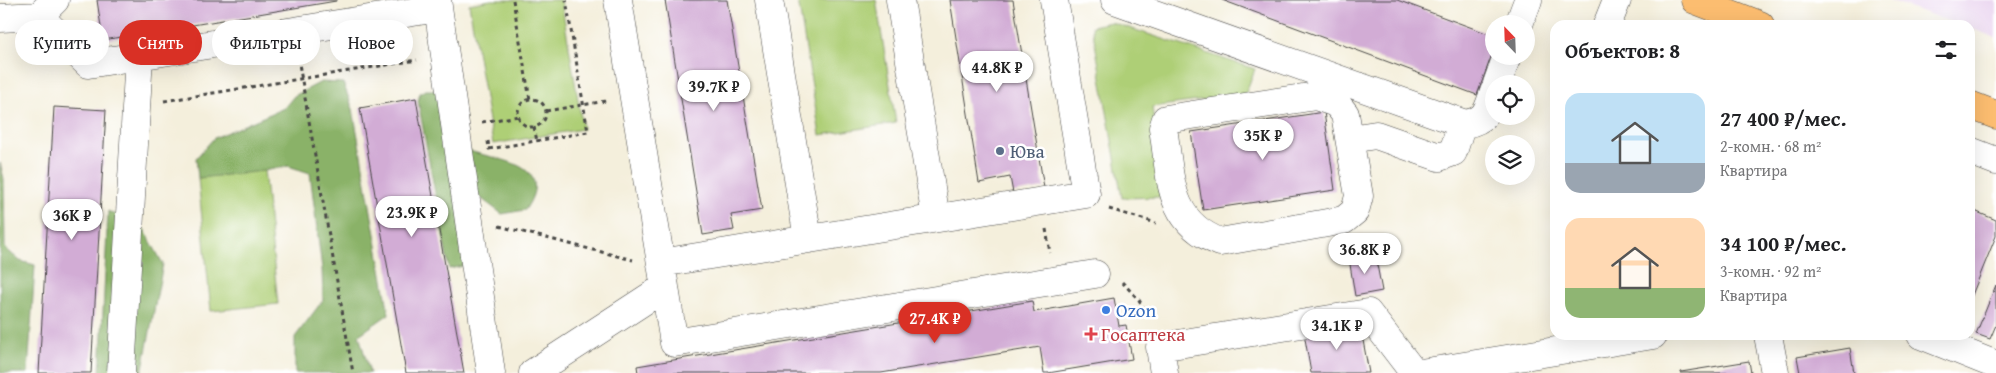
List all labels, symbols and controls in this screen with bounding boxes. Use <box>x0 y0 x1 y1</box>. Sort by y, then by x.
north arrow <box>1485 15 1535 65</box>
map controls <box>1485 15 1535 185</box>
chip: Купить <box>15 20 109 65</box>
chip: Снять <box>119 20 202 65</box>
chip: Фильтры <box>212 20 320 65</box>
chip: Новое <box>330 20 413 65</box>
text: Объектов: 8 <box>1565 35 1680 66</box>
icon: filters <box>1932 36 1960 64</box>
pin: 44.8K ₽ <box>951 51 1043 93</box>
text: 44.8K ₽ <box>971 55 1023 79</box>
pin: 39.7K ₽ <box>668 70 760 112</box>
text: 39.7K ₽ <box>688 74 740 98</box>
button: locate <box>1485 75 1535 125</box>
text: 27 400 ₽/мес. <box>1720 103 1846 134</box>
icon: home <box>1605 113 1665 173</box>
pin: 35K ₽ <box>1228 119 1298 161</box>
text: 35K ₽ <box>1244 123 1282 147</box>
text: 2-комн. · 68 m² <box>1720 134 1821 158</box>
button: layers <box>1485 135 1535 185</box>
place label: Юва <box>1010 137 1045 165</box>
marker: Юва <box>994 145 1006 157</box>
text: Квартира <box>1720 158 1787 182</box>
pin: 23.9K ₽ <box>366 196 458 238</box>
pin: 36K ₽ <box>37 198 107 241</box>
text: 23.9K ₽ <box>386 200 438 224</box>
text: 36K ₽ <box>53 203 91 227</box>
text: 34 100 ₽/мес. <box>1720 228 1846 259</box>
pin: 36.8K ₽ <box>1319 232 1411 275</box>
text: 36.8K ₽ <box>1339 237 1391 261</box>
icon: home <box>1605 238 1665 298</box>
text: 3-комн. · 92 m² <box>1720 259 1821 283</box>
text: Квартира <box>1720 283 1787 307</box>
place label: Ozon <box>1116 296 1157 324</box>
pin: 27.4K ₽ <box>889 302 981 344</box>
marker: Ozon <box>1100 304 1112 316</box>
text: 27.4K ₽ <box>909 306 961 330</box>
pin: 34.1K ₽ <box>1291 308 1383 351</box>
text: 34.1K ₽ <box>1311 313 1363 337</box>
place label: Госаптека <box>1101 320 1185 348</box>
marker: Госаптека <box>1085 328 1097 340</box>

